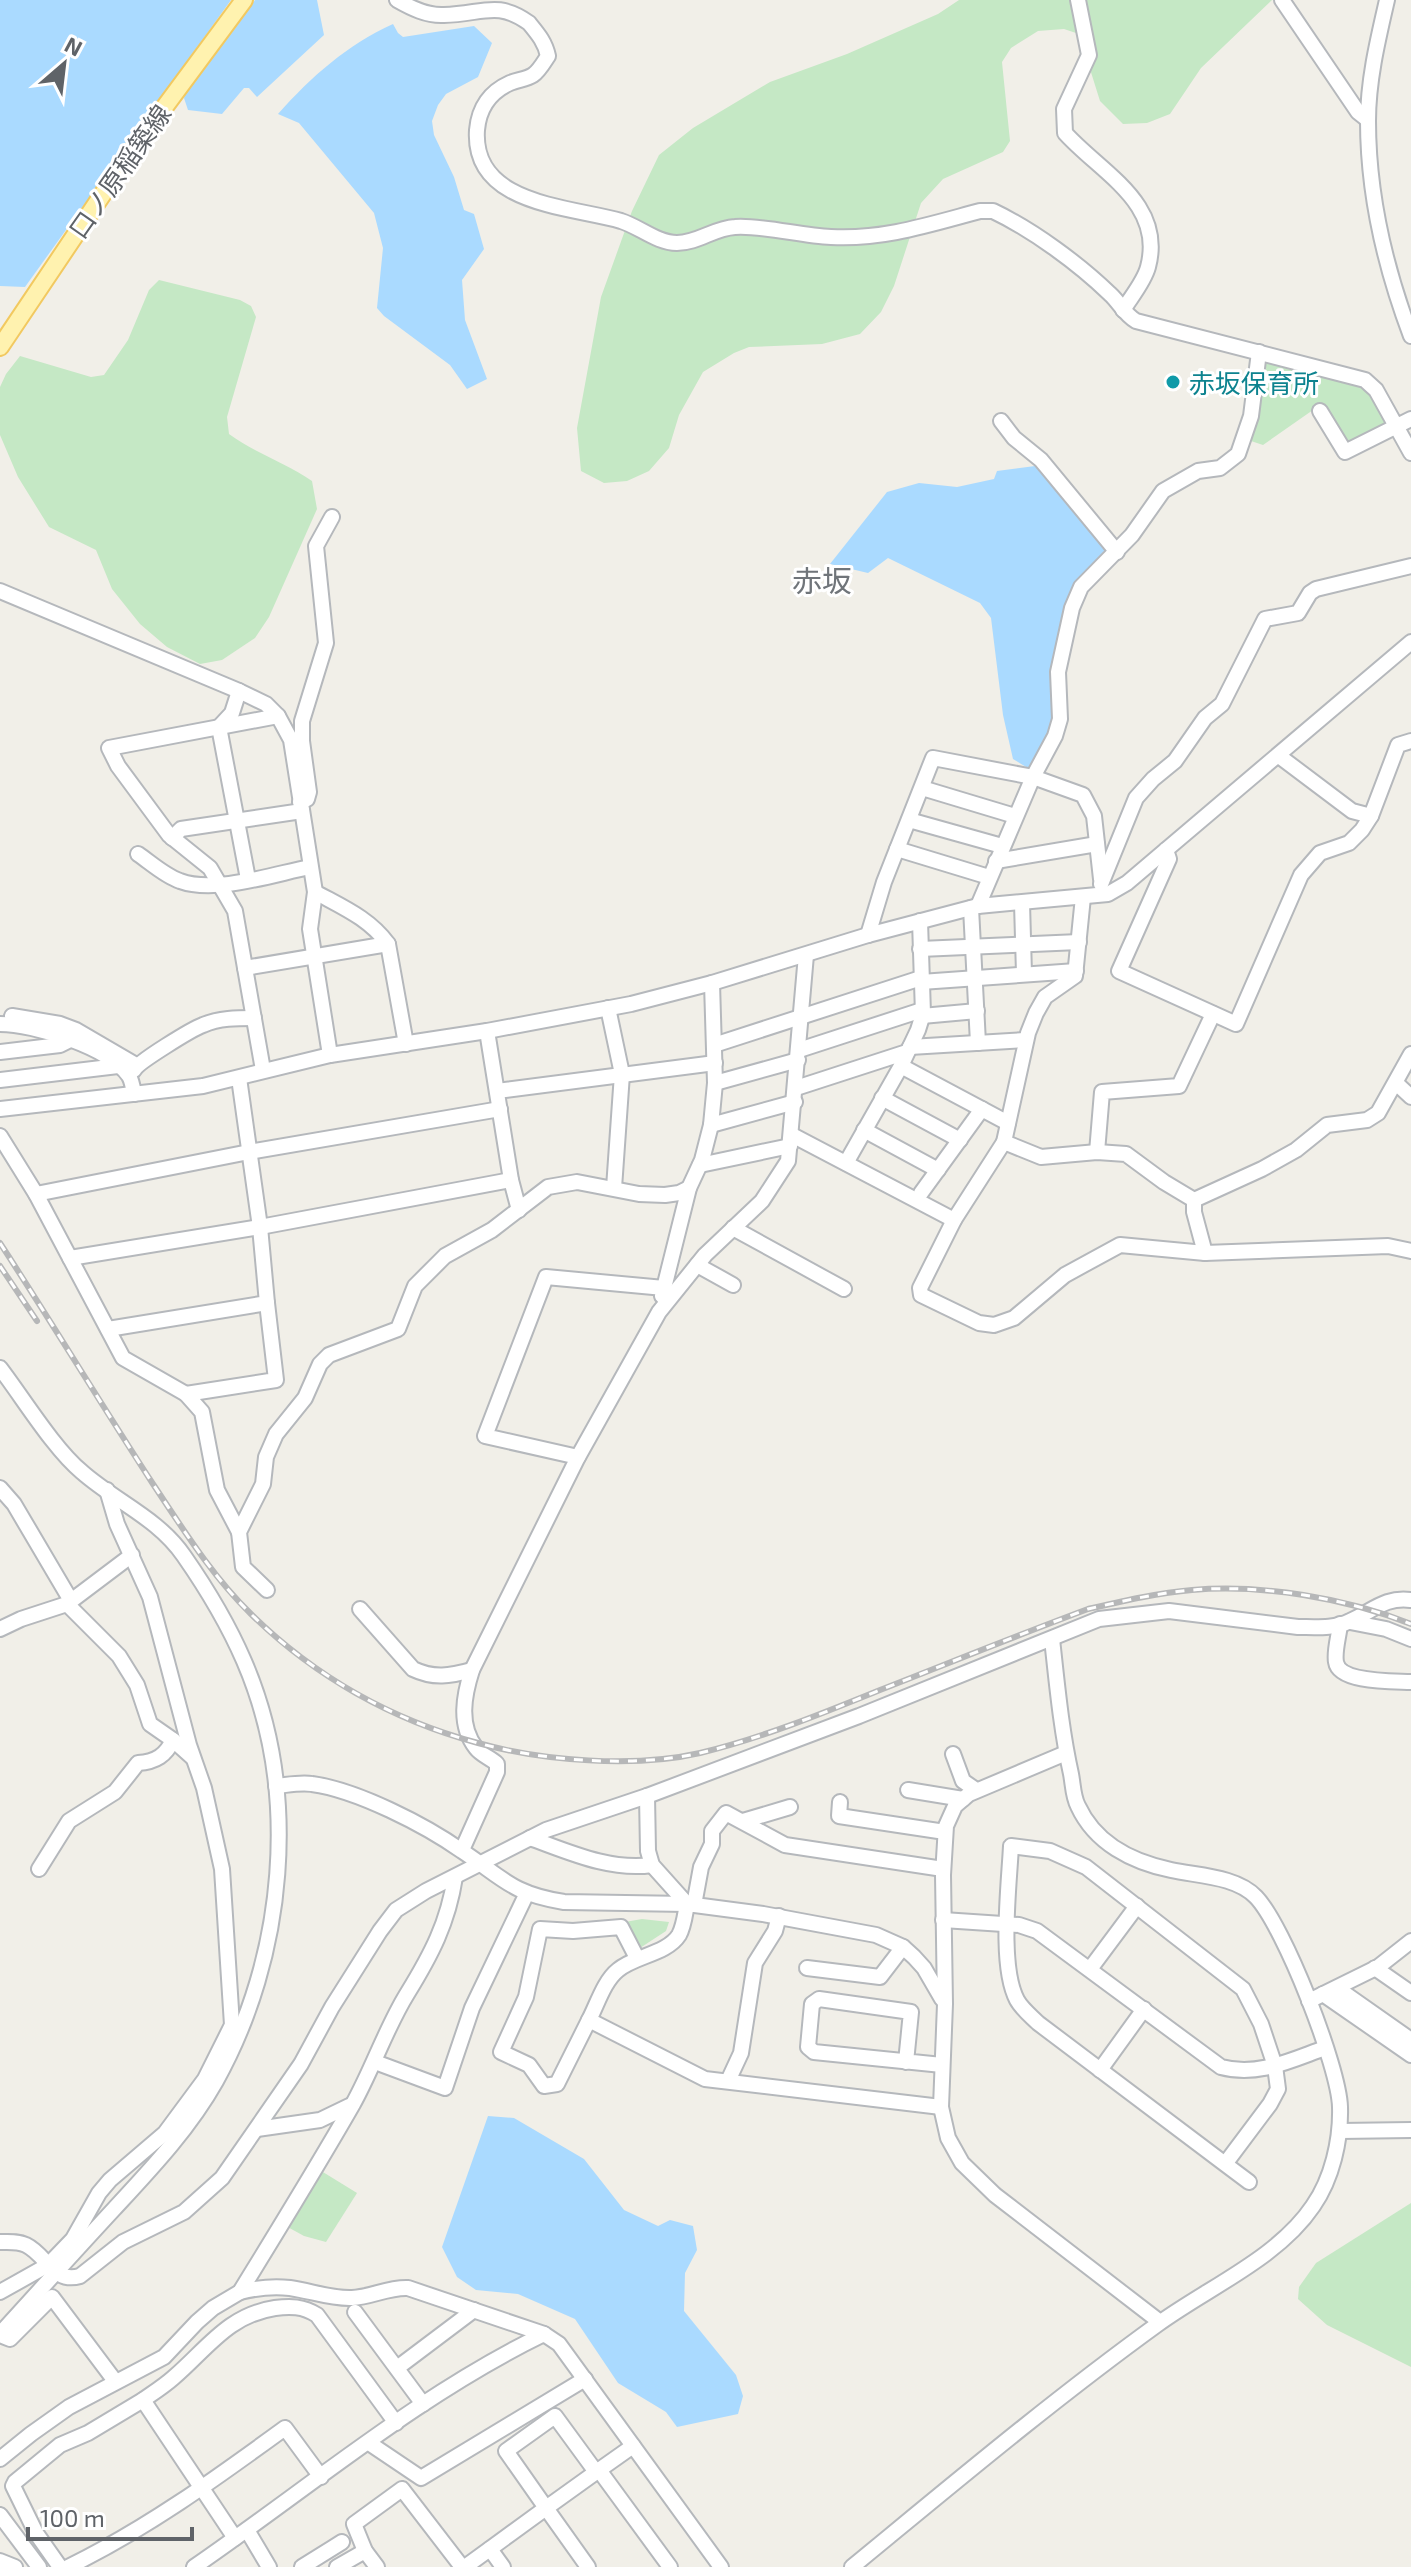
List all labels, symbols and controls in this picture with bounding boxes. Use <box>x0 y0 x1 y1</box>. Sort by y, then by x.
north arrow <box>24 24 104 104</box>
text: N <box>61 30 87 61</box>
street label: 口ノ原稲築線 <box>62 98 176 244</box>
place label: 赤坂保育所 <box>1189 367 1319 398</box>
marker: 赤坂保育所 <box>1164 373 1182 391</box>
district label: 赤坂 <box>792 562 852 598</box>
scale bar <box>28 2491 192 2541</box>
text: 100 m <box>40 2503 105 2532</box>

